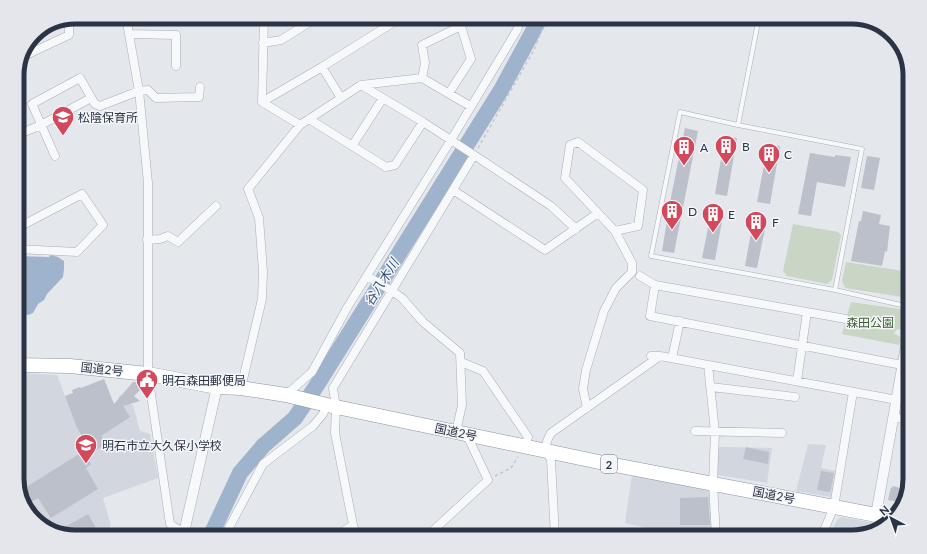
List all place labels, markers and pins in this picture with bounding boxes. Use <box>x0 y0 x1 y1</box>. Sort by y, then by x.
school or university icon: 松陰保育所 <box>50 104 76 137</box>
place label: 松陰保育所 <box>78 110 138 125</box>
building icon: B <box>713 133 739 166</box>
building icon: A <box>671 134 697 167</box>
place label: B <box>742 139 750 154</box>
place label: A <box>700 140 709 155</box>
building icon: C <box>756 141 782 174</box>
place label: C <box>784 147 792 162</box>
building icon: D <box>659 198 685 231</box>
building icon: E <box>700 201 726 234</box>
place label: D <box>688 204 697 219</box>
place label: E <box>728 207 735 222</box>
building icon: F <box>743 209 769 242</box>
place label: F <box>772 215 779 230</box>
public building icon: 明石森田郵便局 <box>134 367 160 400</box>
place label: 明石森田郵便局 <box>162 373 246 388</box>
school or university icon: 明石市立大久保小学校 <box>73 432 99 465</box>
place label: 明石市立大久保小学校 <box>102 438 222 453</box>

